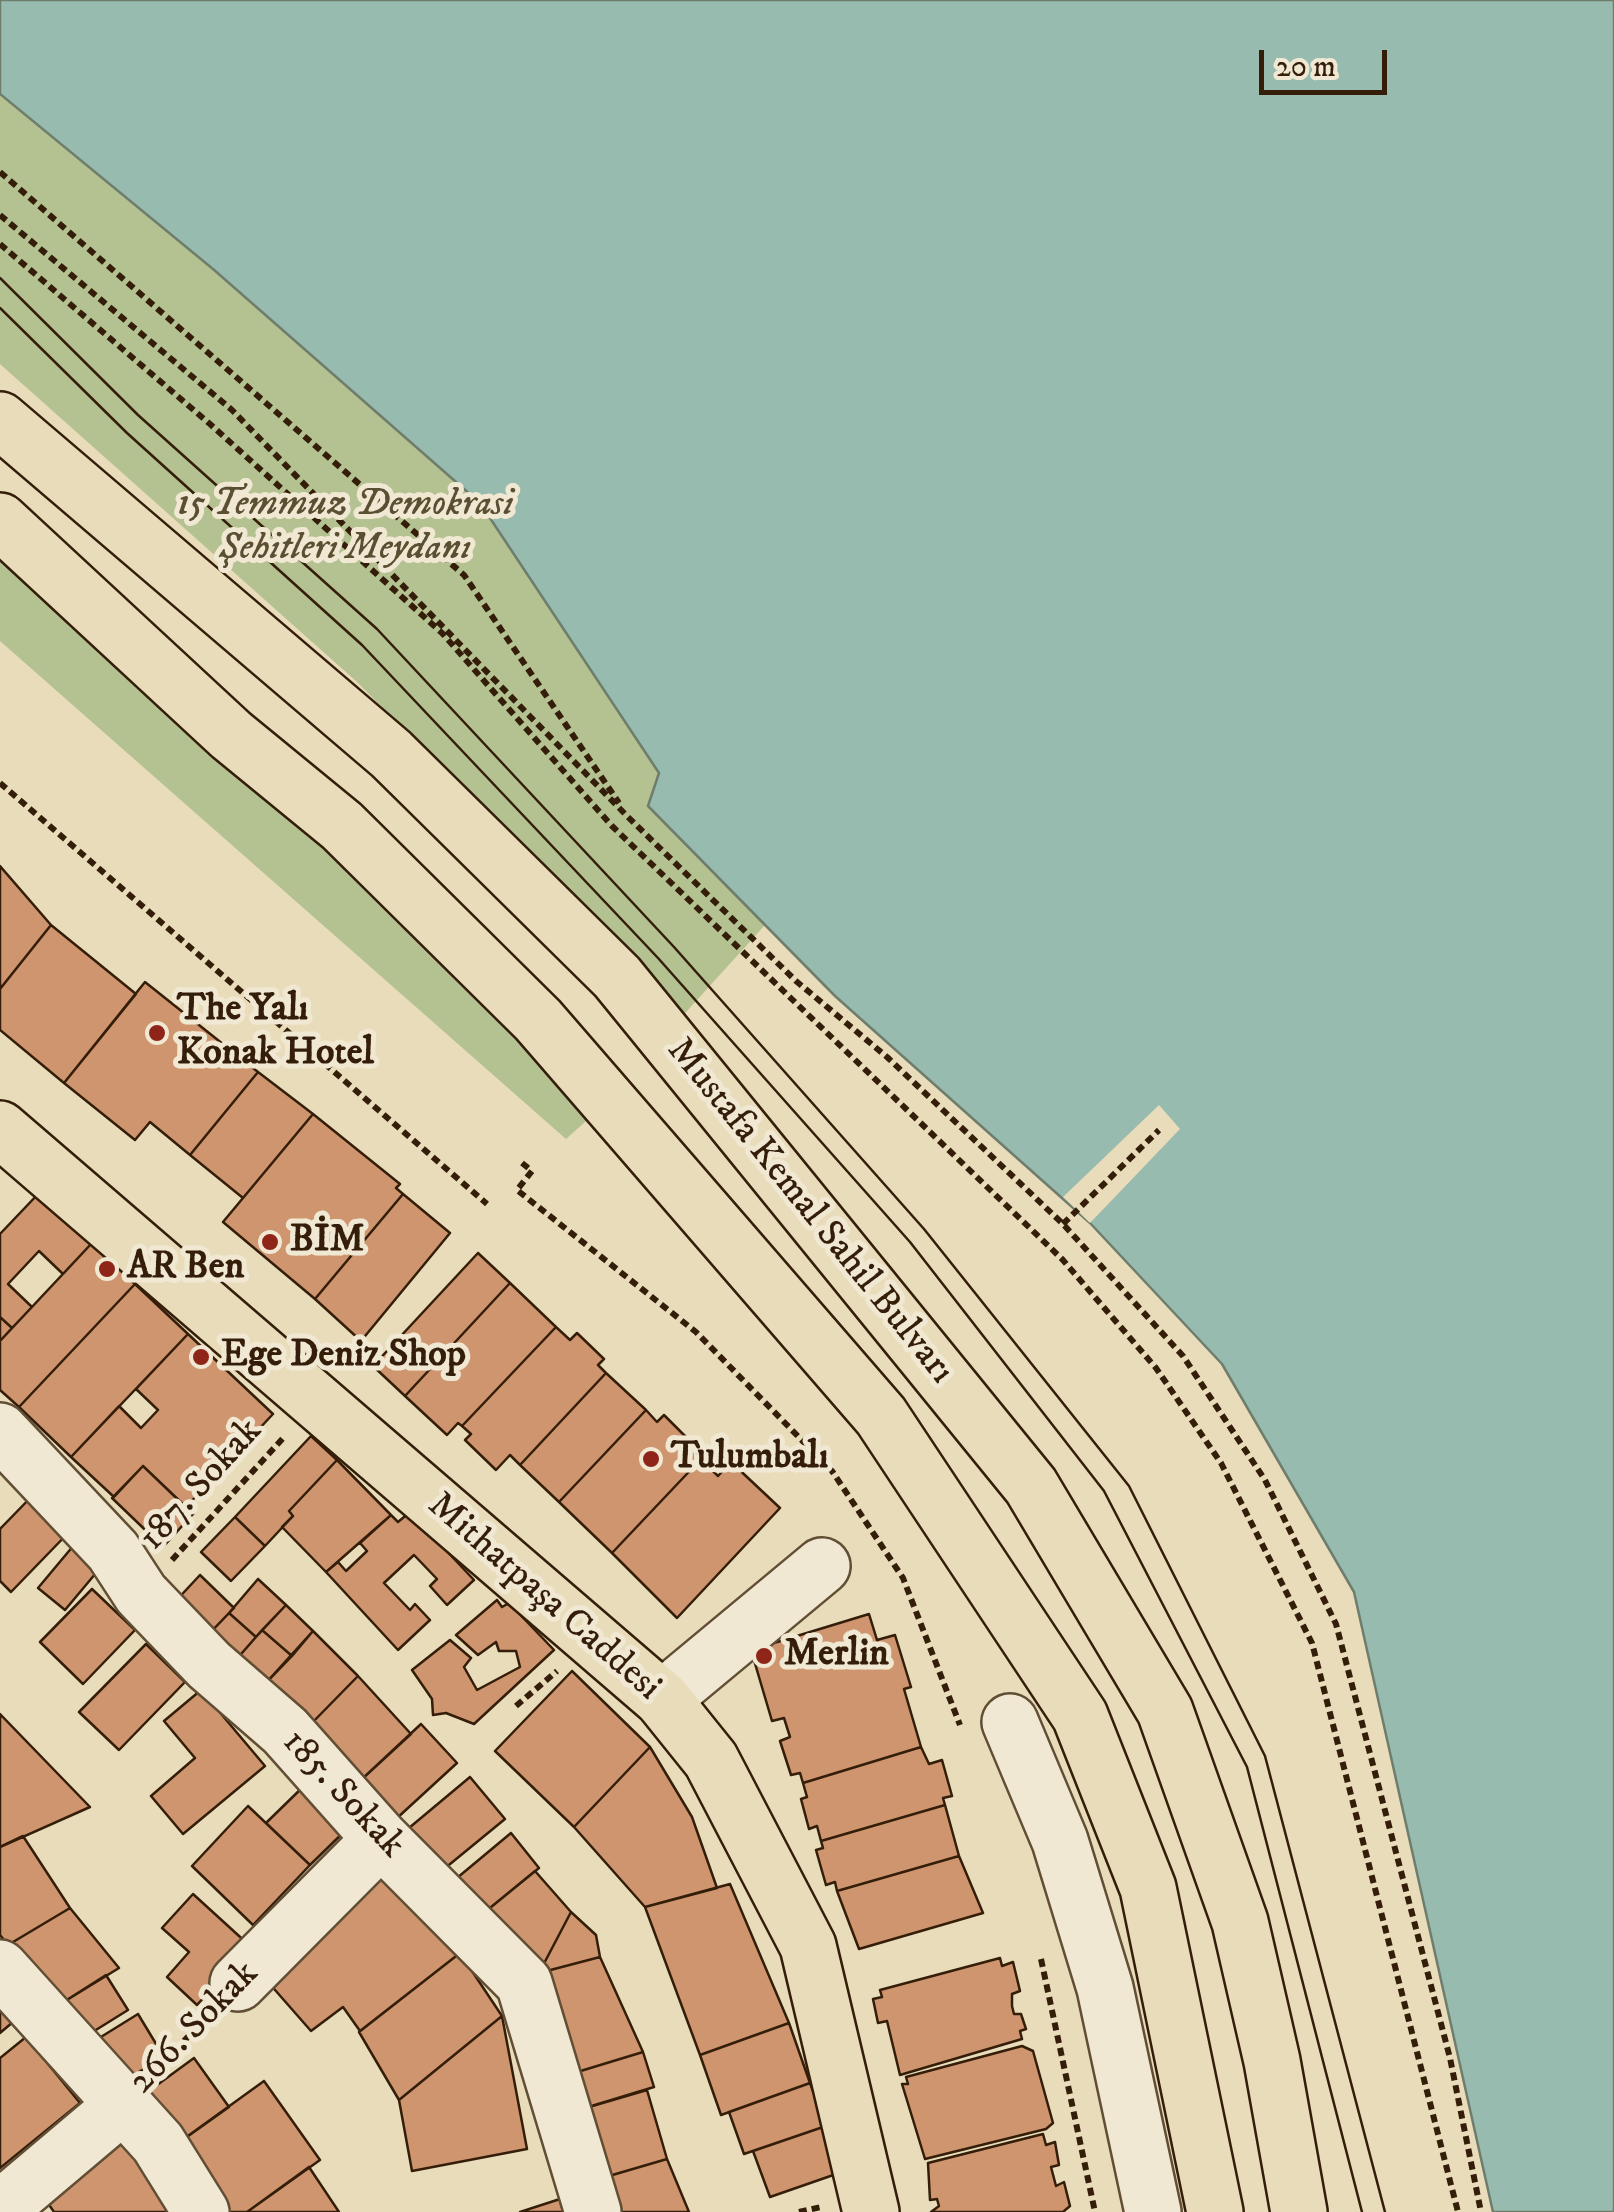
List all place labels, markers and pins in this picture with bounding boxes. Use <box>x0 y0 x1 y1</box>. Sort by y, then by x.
place label: The Yalı Konak Hotel <box>177 988 374 1078</box>
marker: The Yalı Konak Hotel <box>146 1022 168 1044</box>
place label: BİM <box>290 1219 364 1265</box>
marker: BİM <box>259 1231 281 1253</box>
place label: AR Ben <box>127 1246 244 1292</box>
marker: AR Ben <box>96 1258 118 1280</box>
place label: Ege Deniz Shop <box>221 1334 466 1380</box>
marker: Ege Deniz Shop <box>190 1346 212 1368</box>
place label: Tulumbalı <box>671 1436 829 1482</box>
marker: Tulumbalı <box>640 1448 662 1470</box>
place label: Merlin <box>784 1633 889 1679</box>
marker: Merlin <box>753 1645 775 1667</box>

